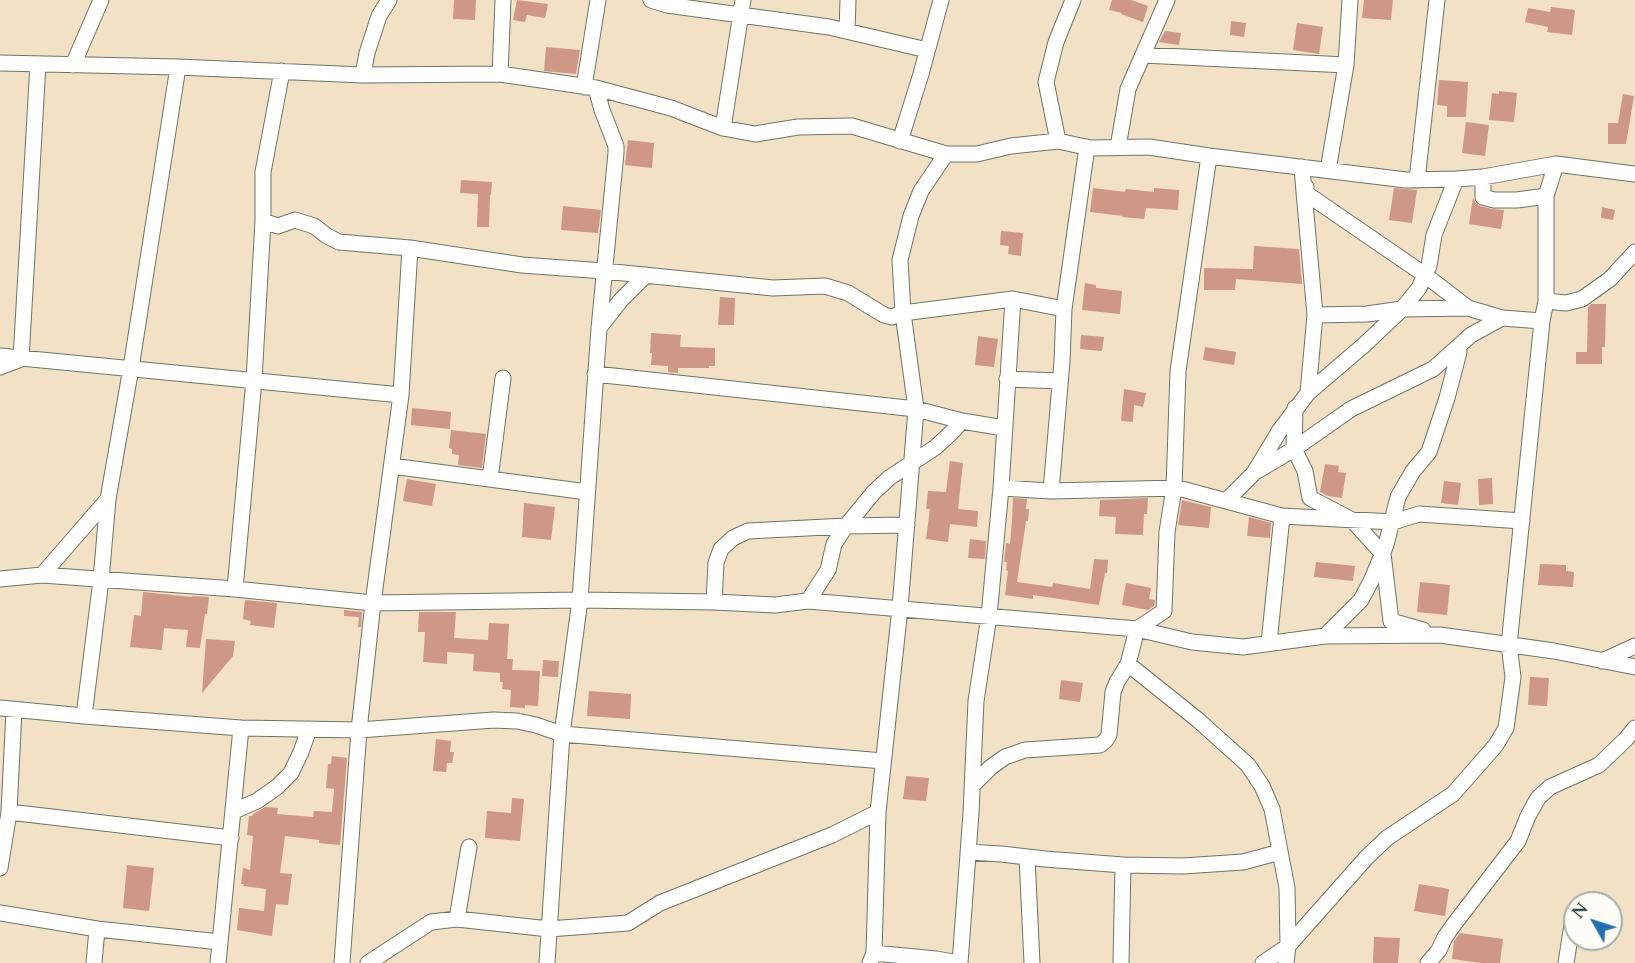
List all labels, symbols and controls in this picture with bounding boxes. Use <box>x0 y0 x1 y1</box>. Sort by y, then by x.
north arrow <box>1563 891 1623 951</box>
text: N <box>1568 899 1593 923</box>

